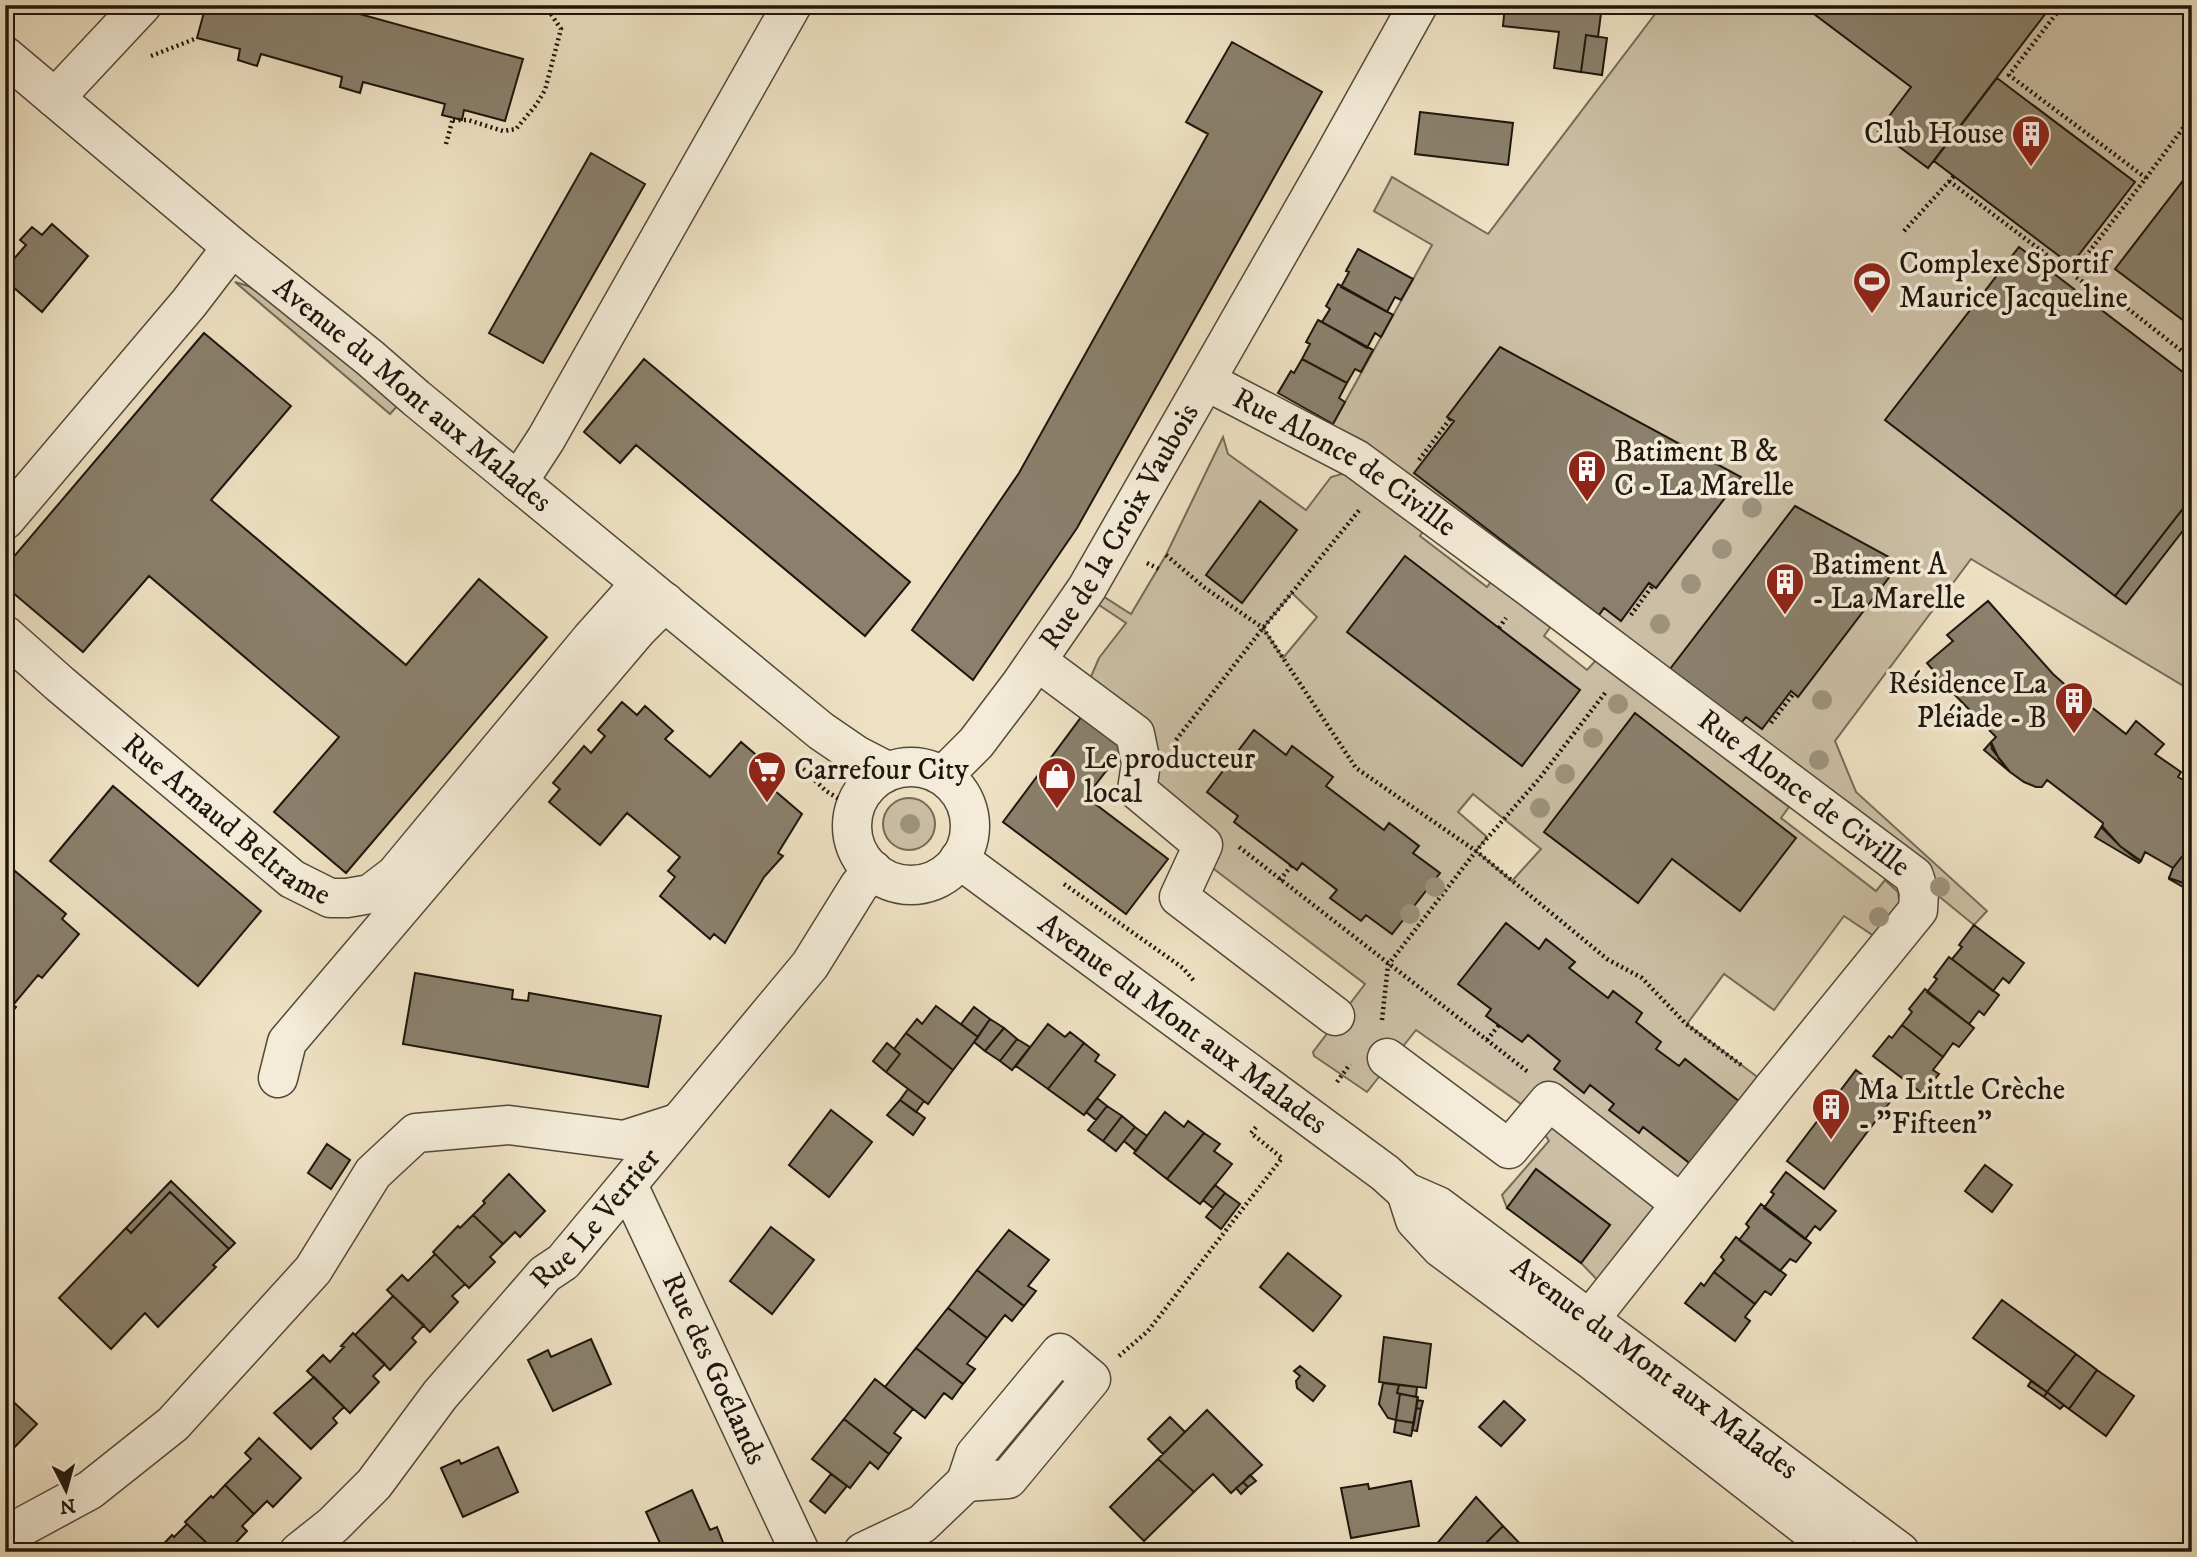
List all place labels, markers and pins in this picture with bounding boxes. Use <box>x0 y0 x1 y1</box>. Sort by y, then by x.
building icon: Club House <box>2010 113 2052 168</box>
place label: Club House <box>1864 116 2004 153</box>
place label: Complexe Sportif Maurice Jacqueline <box>1899 246 2128 317</box>
sports icon: Complexe Sportif Maurice Jacqueline <box>1851 260 1893 315</box>
place label: Batiment B & C - La Marelle <box>1614 434 1794 505</box>
building icon: Batiment B & C - La Marelle <box>1566 448 1608 503</box>
place label: Batiment A - La Marelle <box>1812 547 1966 618</box>
building icon: Batiment A - La Marelle <box>1764 561 1806 616</box>
place label: Résidence La Pléiade - B <box>1888 666 2047 737</box>
building icon: Résidence La Pléiade - B <box>2053 680 2095 735</box>
place label: Le producteur local <box>1084 741 1255 812</box>
supermarket icon: Carrefour City <box>746 749 788 804</box>
place label: Carrefour City <box>794 752 970 789</box>
shop icon: Le producteur local <box>1036 755 1078 810</box>
place label: Ma Little Crèche - "Fifteen" <box>1858 1072 2065 1143</box>
building icon: Ma Little Crèche - "Fifteen" <box>1810 1086 1852 1141</box>

